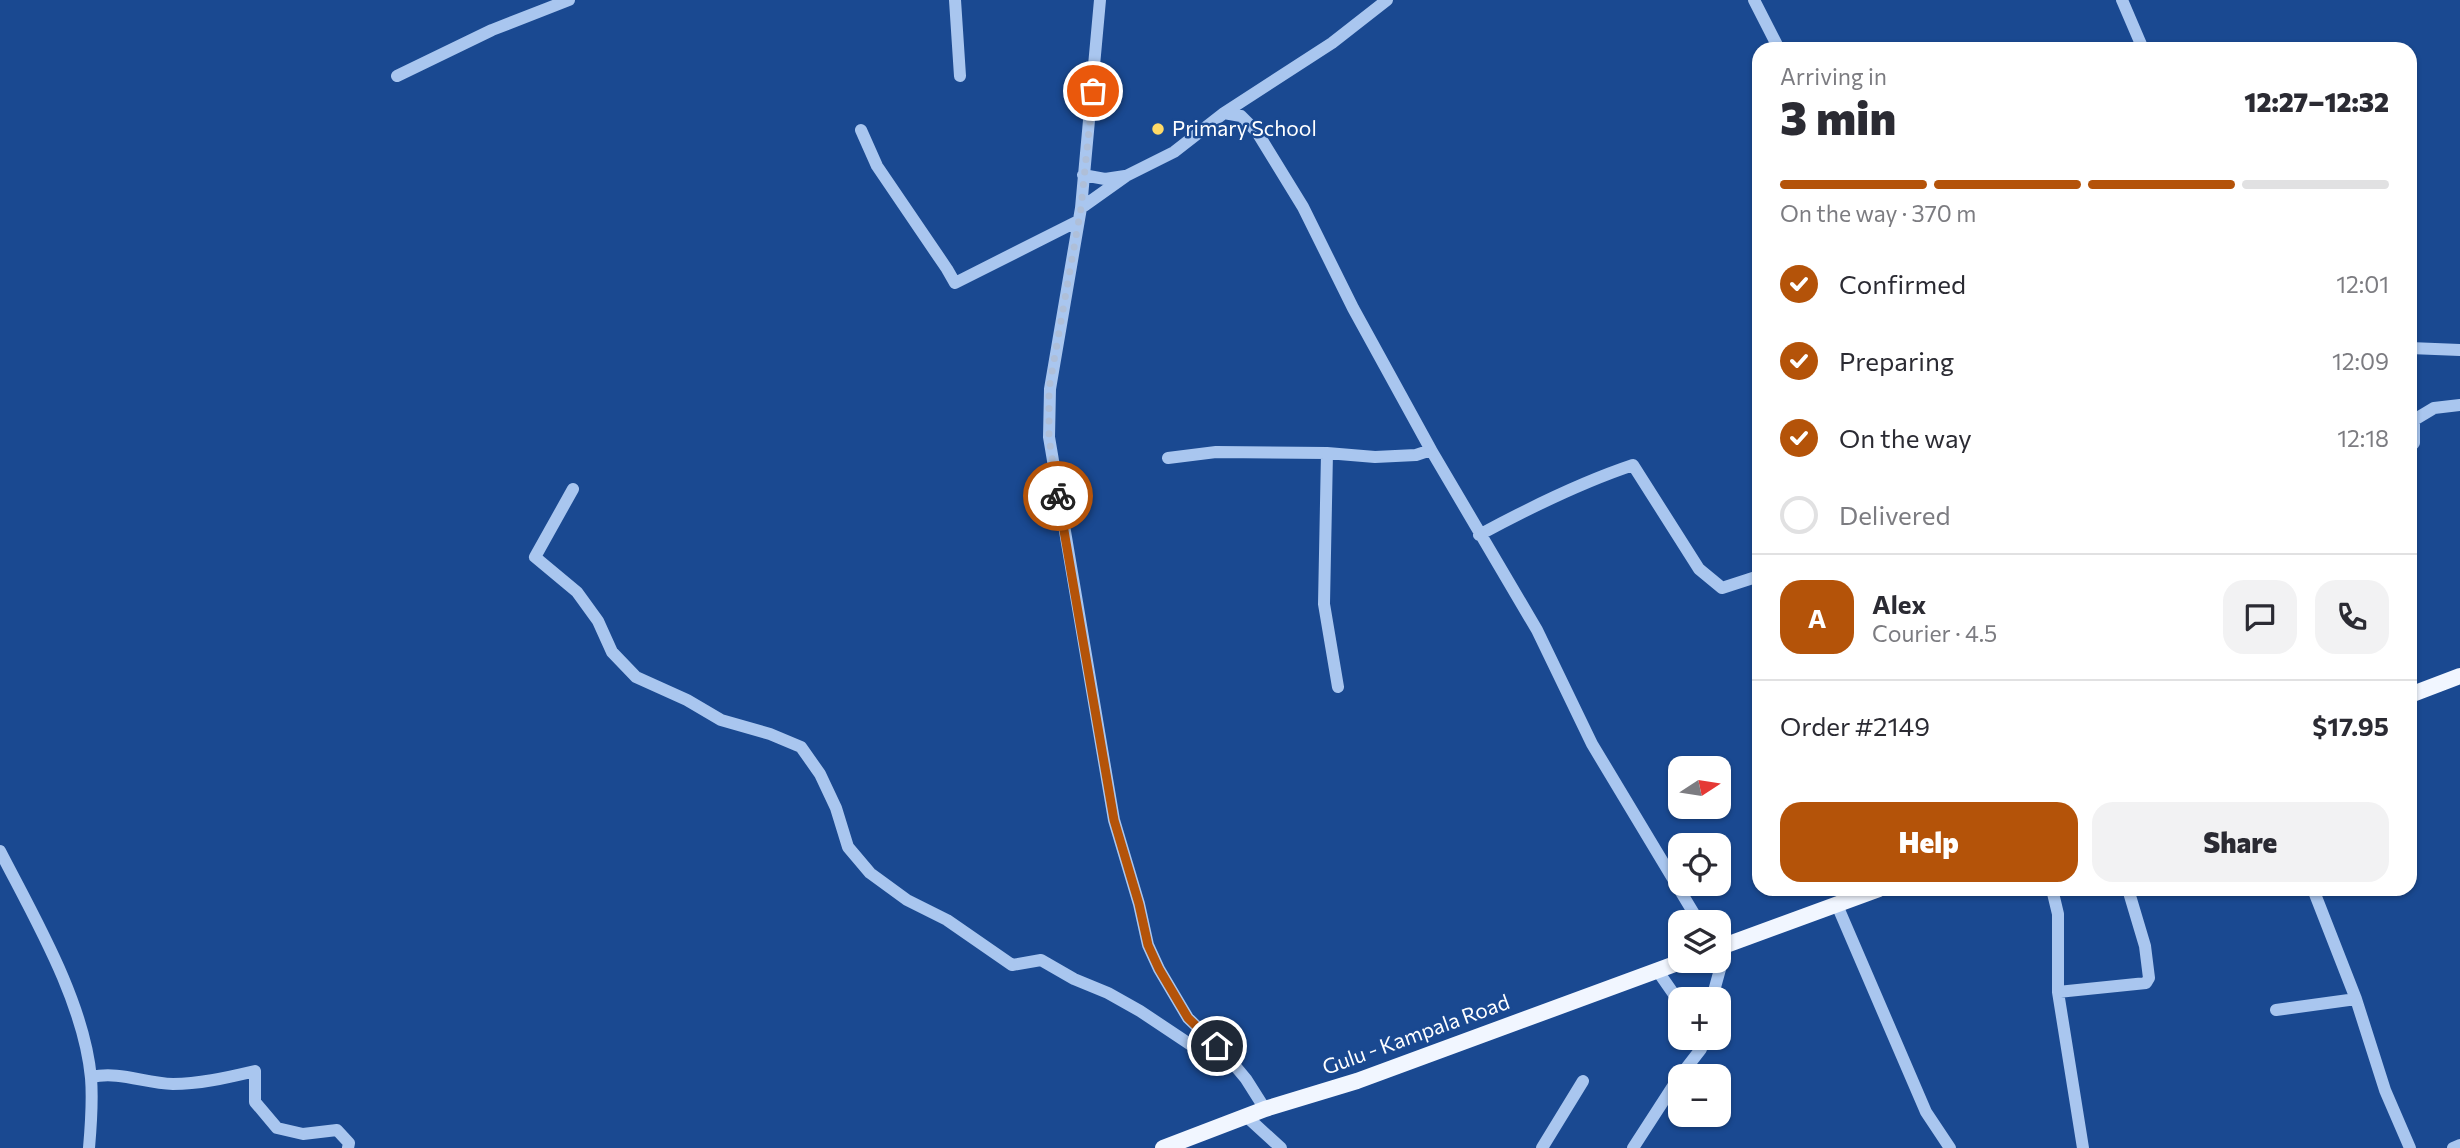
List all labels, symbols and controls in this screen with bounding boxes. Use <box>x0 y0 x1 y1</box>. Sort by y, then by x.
pin <box>1063 61 1123 121</box>
text: Arriving in <box>1780 62 1887 90</box>
icon: bag <box>1074 72 1112 110</box>
text: 12:27–12:32 <box>2244 86 2389 117</box>
text: 3 min <box>1780 88 1896 144</box>
place label: Primary School <box>1172 115 1317 140</box>
marker: Primary School <box>1150 121 1166 137</box>
text: On the way · 370 m <box>1780 199 1976 227</box>
icon: check <box>1780 265 1818 303</box>
text: Confirmed <box>1839 268 1966 299</box>
text: 12:01 <box>2336 270 2389 298</box>
icon: check <box>1780 342 1818 380</box>
text: Preparing <box>1839 345 1954 376</box>
text: 12:09 <box>2332 347 2389 375</box>
icon: check <box>1780 419 1818 457</box>
text: On the way <box>1839 422 1972 453</box>
text: 12:18 <box>2337 424 2389 452</box>
courier <box>1023 461 1093 531</box>
icon: bike <box>1039 477 1077 515</box>
text: Delivered <box>1839 499 1950 530</box>
button: chat <box>2223 580 2297 654</box>
button: phone <box>2315 580 2389 654</box>
text: Alex <box>1872 588 1926 619</box>
text: A <box>1808 602 1826 633</box>
text: Courier · 4.5 <box>1872 619 1997 647</box>
text: Order #2149 <box>1780 710 1930 741</box>
text: $17.95 <box>2312 710 2389 741</box>
north arrow <box>1668 756 1731 819</box>
map controls <box>1668 756 1731 1127</box>
button: Help <box>1780 802 2078 882</box>
button: Share <box>2092 802 2389 882</box>
button: locate <box>1668 833 1731 896</box>
button: layers <box>1668 910 1731 973</box>
button: + <box>1668 987 1731 1050</box>
street label: Gulu - Kampala Road <box>1319 988 1512 1079</box>
pin <box>1187 1016 1247 1076</box>
icon: home <box>1198 1027 1236 1065</box>
button: − <box>1668 1064 1731 1127</box>

